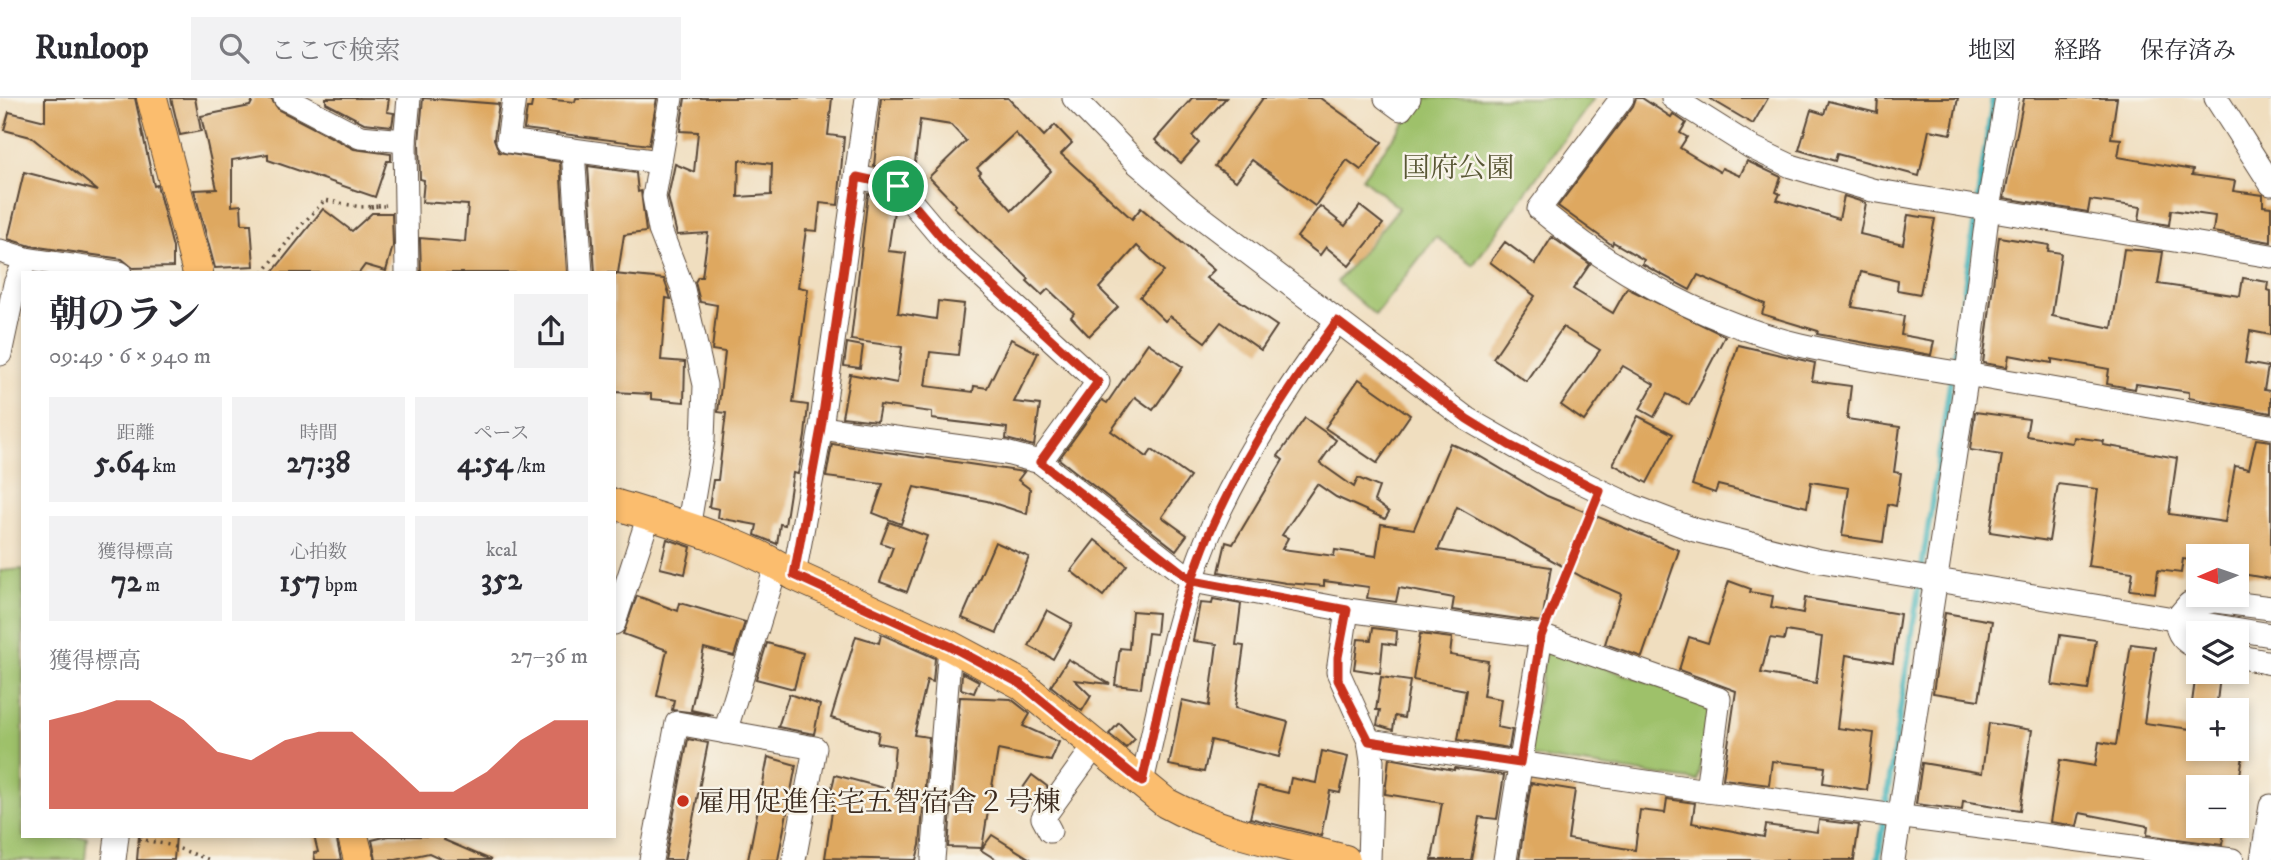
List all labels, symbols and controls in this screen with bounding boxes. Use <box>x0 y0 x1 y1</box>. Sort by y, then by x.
search box <box>191 17 681 80</box>
text: Runloop <box>35 28 149 69</box>
icon: search <box>215 29 253 67</box>
text: ここで検索 <box>271 35 401 68</box>
text: 地図 <box>1968 36 2016 66</box>
text: 経路 <box>2054 36 2102 66</box>
text: 保存済み <box>2140 36 2236 66</box>
park label: 国府公園 <box>1402 151 1514 186</box>
pin <box>868 156 928 216</box>
icon: arrive <box>879 167 917 205</box>
text: 朝のラン <box>49 292 201 340</box>
button: share <box>514 294 588 368</box>
text: 09:49 · 6 × 940 m <box>49 342 211 371</box>
text: 距離 <box>116 422 155 445</box>
text: 時間 <box>299 422 338 445</box>
text: ペース <box>473 422 530 445</box>
text: 5.64 <box>95 445 149 482</box>
text: 27:38 <box>287 445 350 482</box>
text: 4:54 <box>457 445 513 482</box>
text: km <box>149 455 176 478</box>
text: /km <box>513 455 546 478</box>
text: kcal <box>486 539 517 562</box>
text: 獲得標高 <box>97 541 174 564</box>
text: 心拍数 <box>290 541 347 564</box>
north arrow <box>2186 544 2249 607</box>
map controls <box>2186 544 2249 838</box>
text: 352 <box>481 562 522 599</box>
text: 72 <box>111 564 142 601</box>
text: 157 <box>279 564 321 601</box>
text: m <box>142 574 160 597</box>
text: bpm <box>321 574 358 597</box>
button: layers <box>2186 621 2249 684</box>
text: 27–36 m <box>510 642 588 671</box>
text: 獲得標高 <box>49 647 141 676</box>
button: + <box>2186 698 2249 761</box>
button: − <box>2186 775 2249 838</box>
place label: 雇用促進住宅五智宿舎２号棟 <box>697 785 1061 820</box>
marker: 雇用促進住宅五智宿舎２号棟 <box>675 793 691 809</box>

